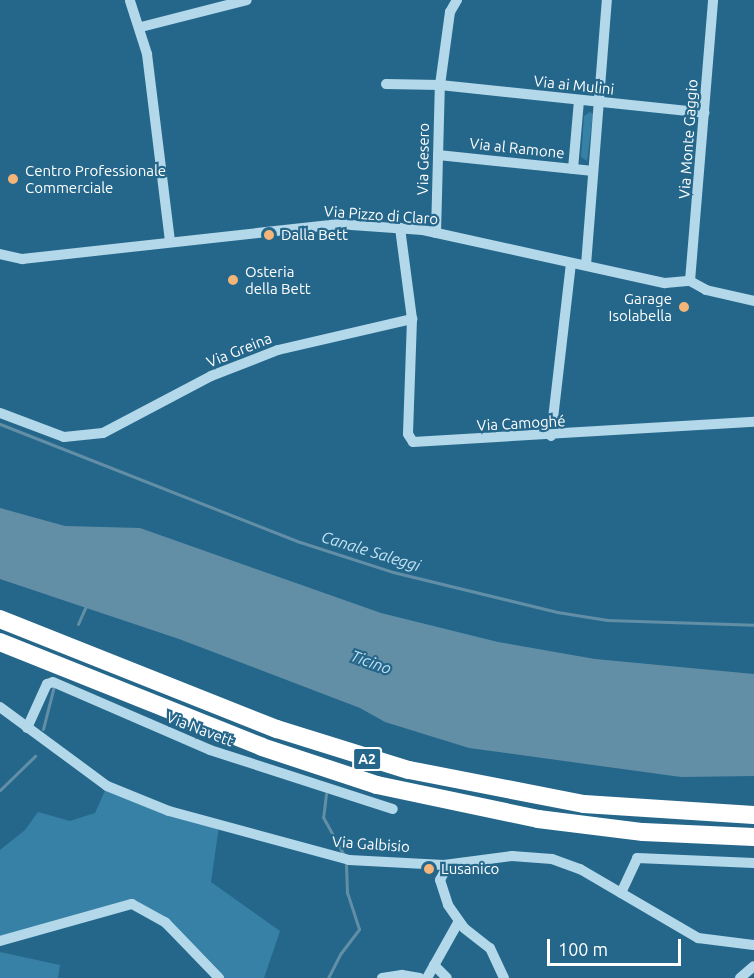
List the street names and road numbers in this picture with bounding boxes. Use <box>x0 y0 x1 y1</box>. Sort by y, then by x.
street label: Via ai Mulini <box>533 72 615 98</box>
street label: Via Monte Gaggio <box>675 78 701 200</box>
street label: Via Gesero <box>413 123 433 195</box>
street label: Via al Ramone <box>469 134 565 162</box>
street label: Via Pizzo di Claro <box>323 202 439 228</box>
street label: Via Greina <box>204 329 274 371</box>
street label: Via Camoghé <box>476 412 566 434</box>
street label: Via Navett <box>164 708 236 750</box>
road number: A2 <box>352 748 382 770</box>
street label: Via Galbisio <box>332 832 410 856</box>

